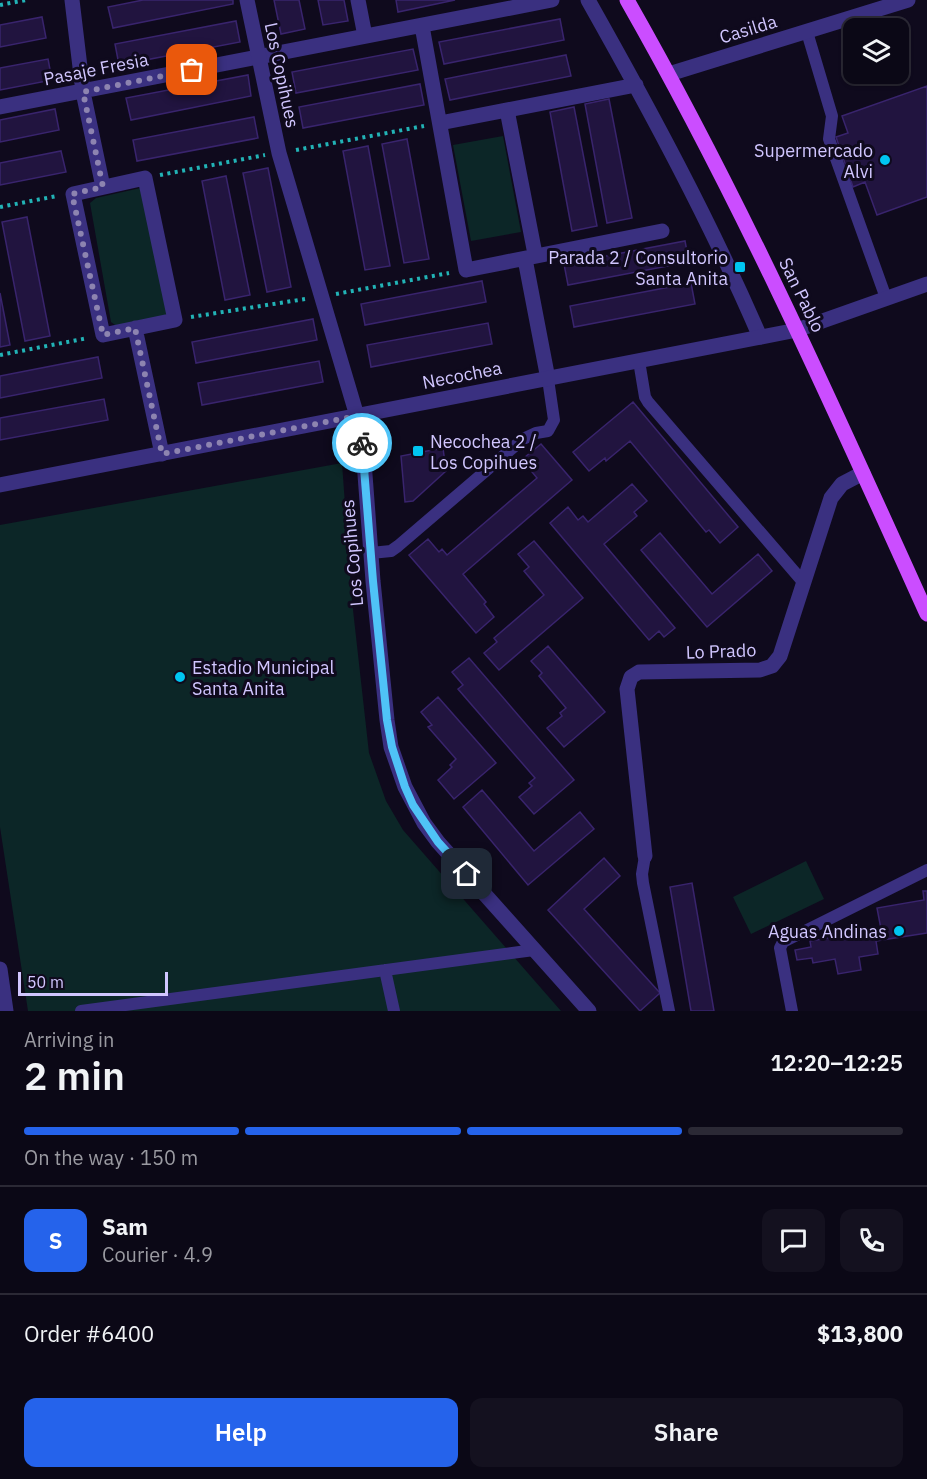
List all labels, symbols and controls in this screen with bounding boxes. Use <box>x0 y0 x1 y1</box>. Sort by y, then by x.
street label: Casilda <box>716 9 780 49</box>
map controls <box>843 18 909 84</box>
button: layers <box>843 18 909 84</box>
street label: Los Copihues <box>260 20 304 130</box>
pin <box>166 44 217 95</box>
street label: Pasaje Fresia <box>42 47 151 90</box>
icon: bag <box>175 53 208 86</box>
place label: Supermercado Alvi <box>754 139 873 183</box>
marker: Supermercado Alvi <box>878 153 892 167</box>
place label: Parada 2 / Consultorio Santa Anita <box>548 246 728 290</box>
street label: San Pablo <box>774 254 830 336</box>
marker: Parada 2 / Consultorio Santa Anita <box>733 260 747 274</box>
street label: Necochea <box>420 356 504 394</box>
courier <box>332 413 392 473</box>
icon: bike <box>346 427 379 460</box>
place label: Necochea 2 / Los Copihues <box>430 430 537 474</box>
marker: Necochea 2 / Los Copihues <box>411 444 425 458</box>
street label: Los Copihues <box>336 499 368 607</box>
street label: Lo Prado <box>685 638 757 664</box>
place label: Estadio Municipal Santa Anita <box>192 656 335 700</box>
marker: Estadio Municipal Santa Anita <box>173 670 187 684</box>
pin <box>441 848 492 899</box>
icon: home <box>450 857 483 890</box>
place label: Aguas Andinas <box>768 920 887 943</box>
marker: Aguas Andinas <box>892 924 906 938</box>
scale bar <box>18 969 168 996</box>
text: 50 m <box>27 972 64 992</box>
text: Arriving in <box>24 1026 114 1053</box>
text: 12:20–12:25 <box>770 1048 903 1077</box>
text: 2 min <box>24 1050 125 1101</box>
text: On the way · 150 m <box>24 1144 198 1171</box>
button: chat <box>762 1209 825 1272</box>
button: phone <box>840 1209 903 1272</box>
text: Sam <box>102 1212 148 1241</box>
text: S <box>49 1226 62 1255</box>
text: Courier · 4.9 <box>102 1241 213 1268</box>
text: Order #6400 <box>24 1319 154 1348</box>
text: $13,800 <box>817 1319 903 1348</box>
button: Help <box>24 1398 458 1467</box>
button: Share <box>470 1398 903 1467</box>

